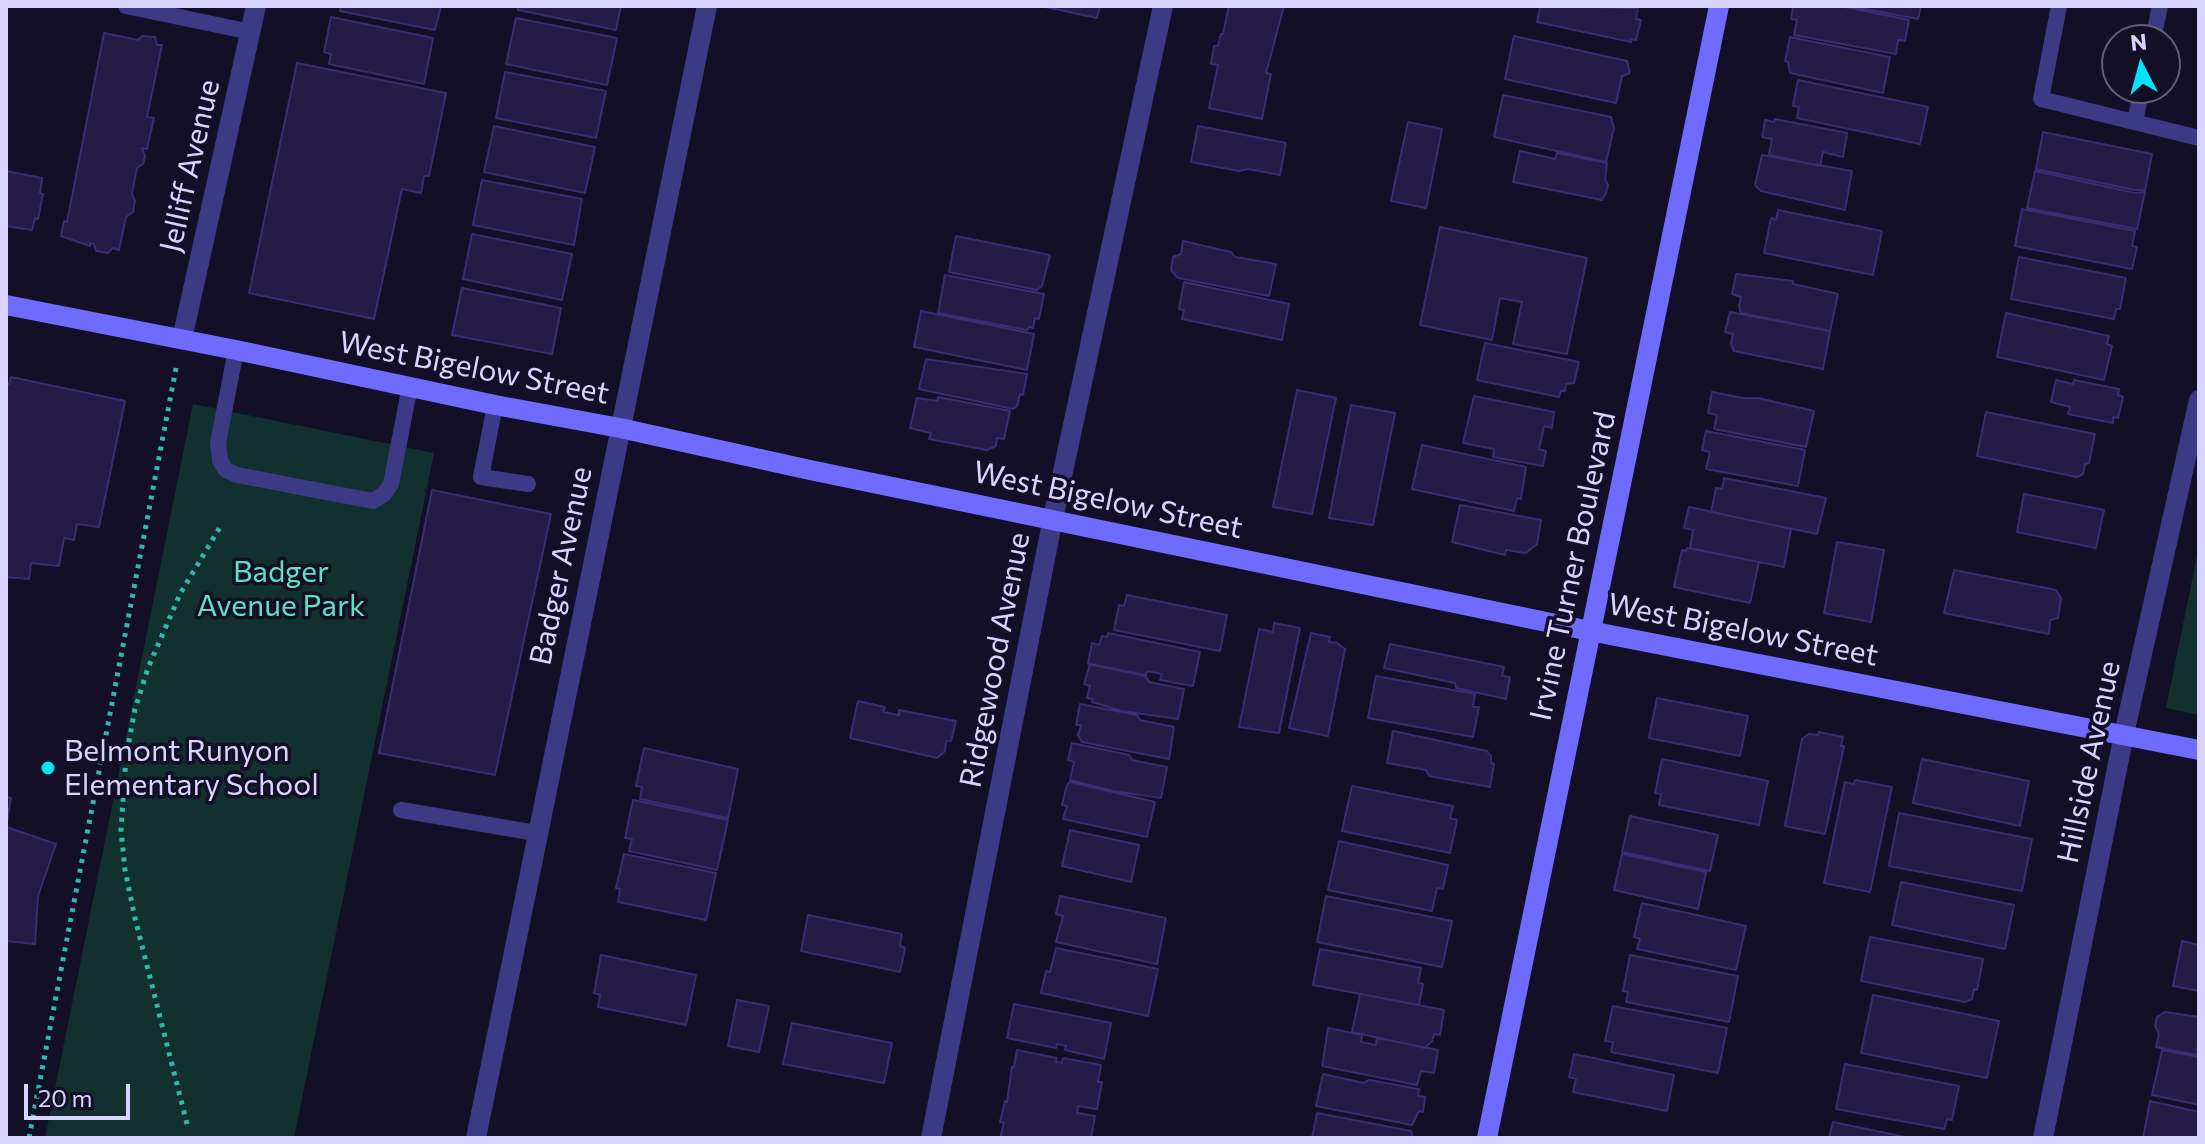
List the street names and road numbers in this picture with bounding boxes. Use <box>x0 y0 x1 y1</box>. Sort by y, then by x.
street label: Jelliff Avenue <box>153 76 227 256</box>
street label: West Bigelow Street <box>336 324 612 412</box>
street label: Irvine Turner Boulevard <box>1523 408 1623 724</box>
street label: West Bigelow Street <box>970 454 1246 546</box>
street label: Badger Avenue <box>522 464 600 668</box>
street label: Ridgewood Avenue <box>953 529 1037 791</box>
street label: West Bigelow Street <box>1605 586 1881 674</box>
street label: Hillside Avenue <box>2050 658 2128 866</box>

